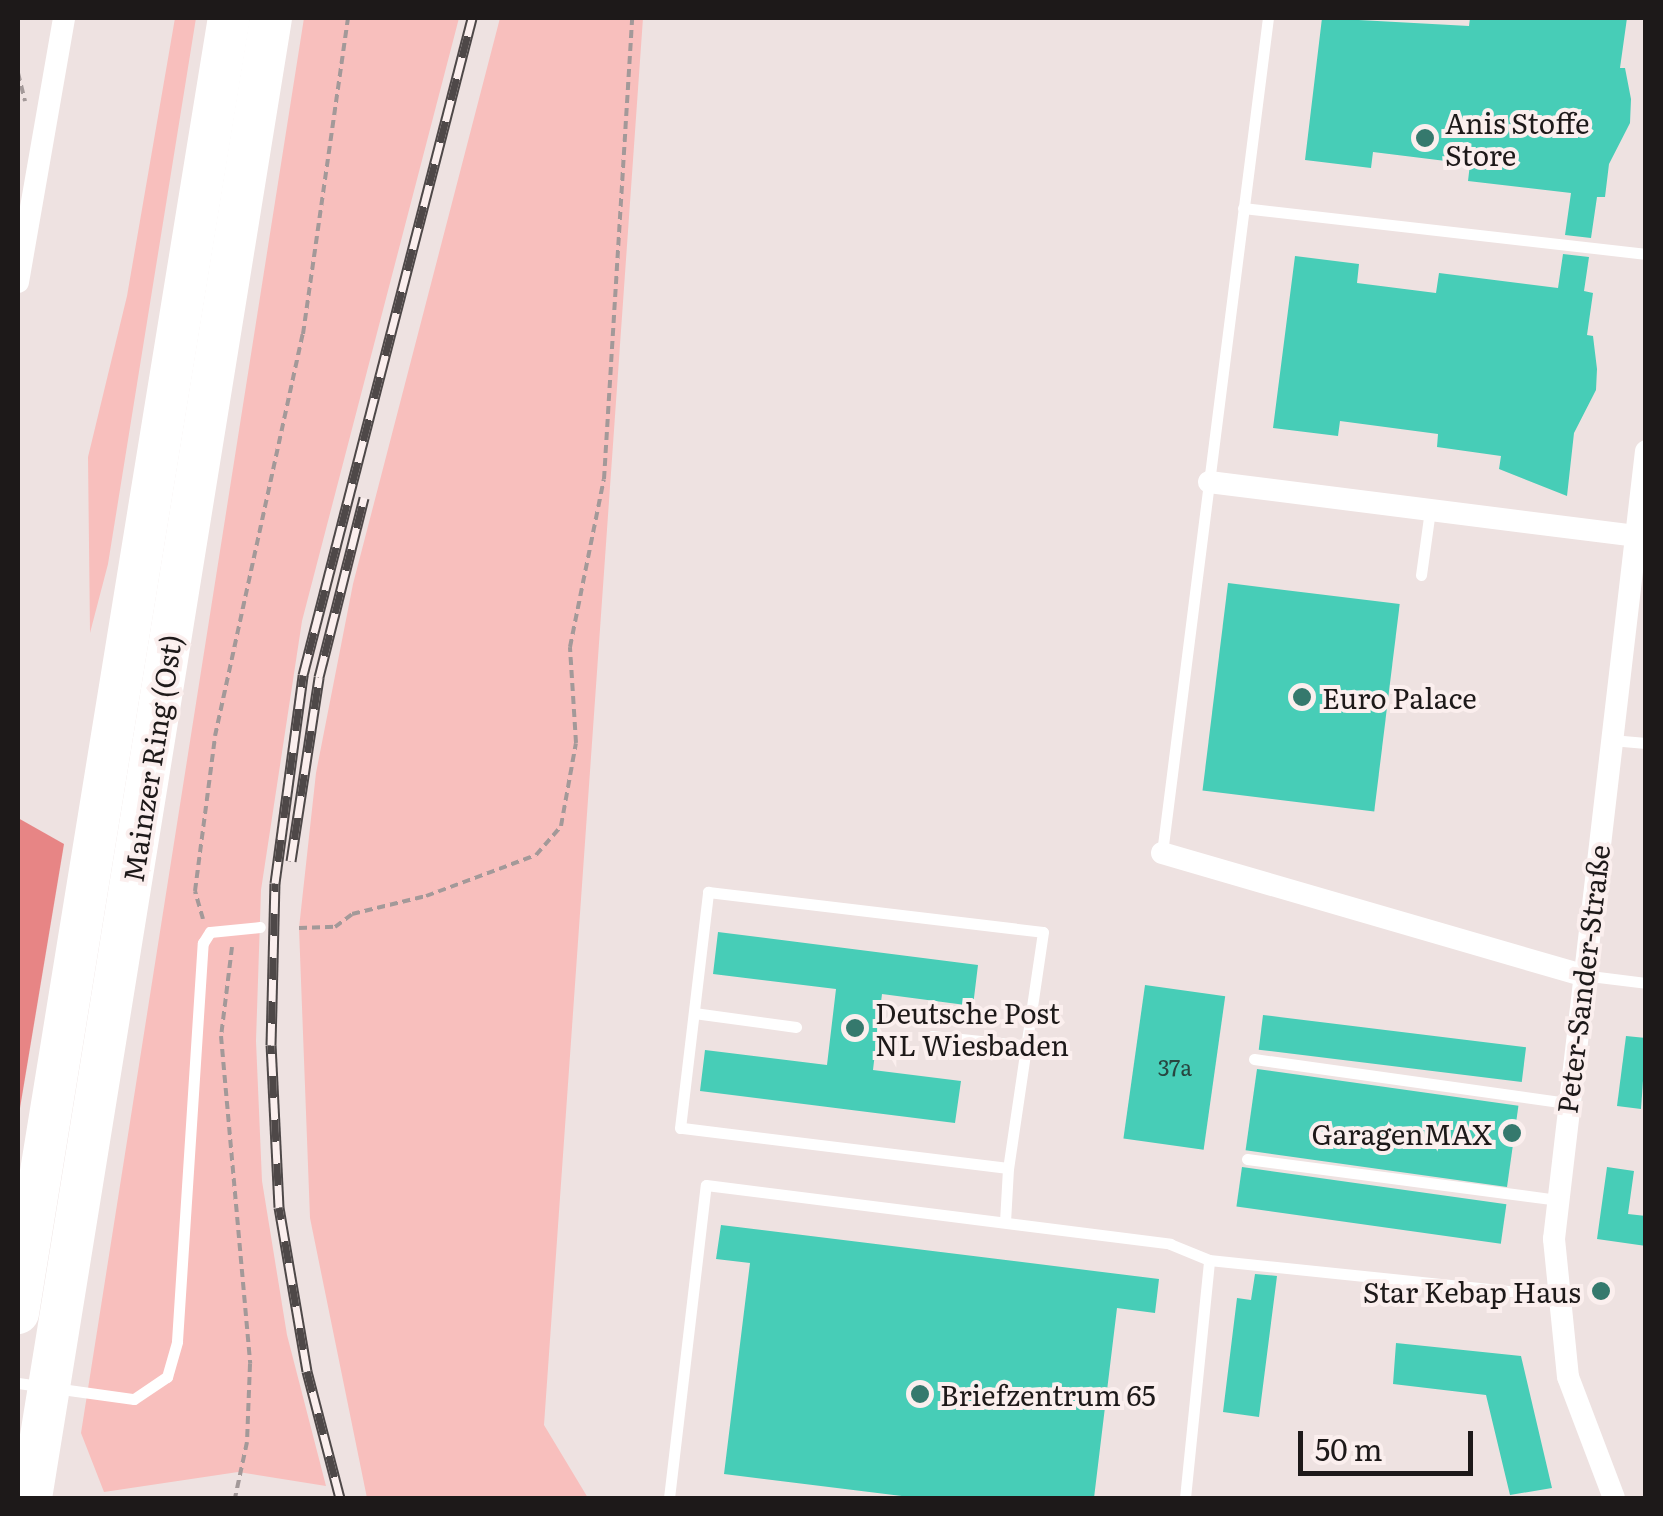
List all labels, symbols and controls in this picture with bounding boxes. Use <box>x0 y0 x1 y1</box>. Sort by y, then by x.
place label: Anis Stoffe Store <box>1445 105 1590 171</box>
marker: Anis Stoffe Store <box>1414 127 1436 149</box>
street label: Mainzer Ring (Ost) <box>115 632 187 884</box>
place label: Euro Palace <box>1322 680 1477 714</box>
marker: Euro Palace <box>1291 686 1313 708</box>
street label: Peter-Sander-Straße <box>1549 843 1615 1115</box>
place label: Deutsche Post NL Wiesbaden <box>875 995 1069 1061</box>
marker: Deutsche Post NL Wiesbaden <box>844 1017 866 1039</box>
house number: 37a <box>1158 1054 1192 1080</box>
place label: GaragenMAX <box>1312 1116 1492 1150</box>
marker: GaragenMAX <box>1501 1122 1523 1144</box>
place label: Star Kebap Haus <box>1363 1274 1581 1308</box>
marker: Star Kebap Haus <box>1590 1280 1612 1302</box>
place label: Briefzentrum 65 <box>940 1377 1156 1411</box>
marker: Briefzentrum 65 <box>909 1383 931 1405</box>
scale bar <box>1303 1411 1478 1473</box>
text: 50 m <box>1315 1426 1383 1470</box>

